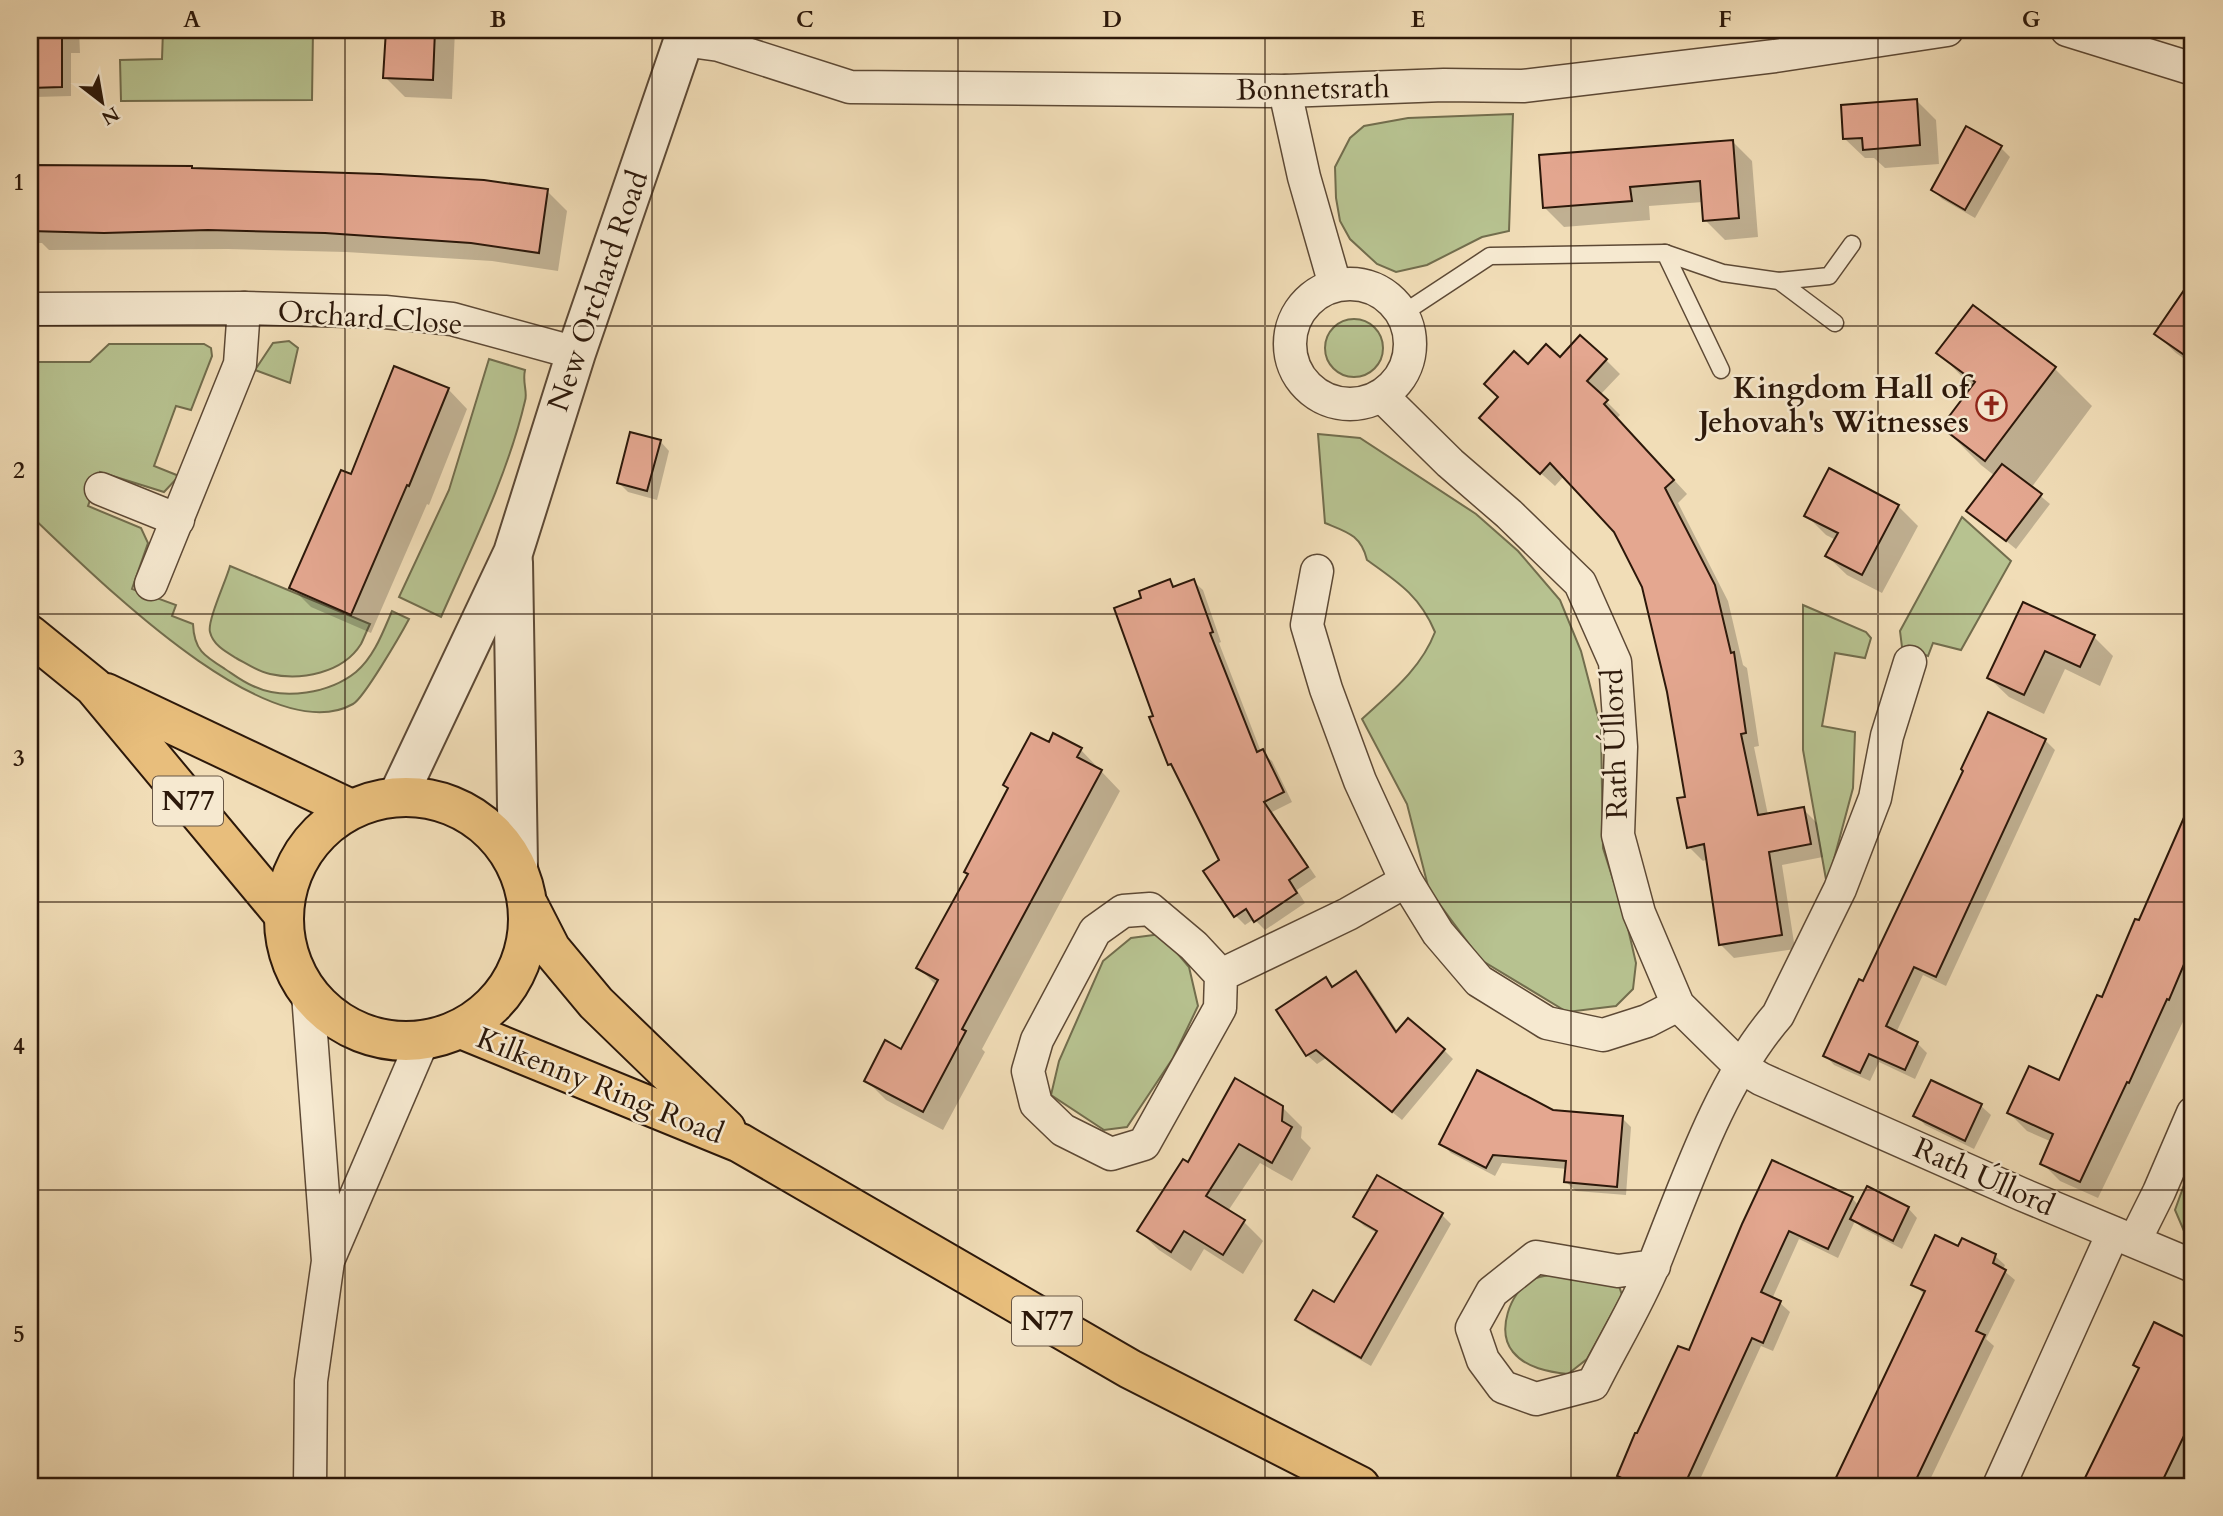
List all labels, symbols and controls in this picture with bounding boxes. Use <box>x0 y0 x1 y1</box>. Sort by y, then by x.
text: A <box>183 4 201 35</box>
text: B <box>490 4 506 35</box>
text: C <box>796 4 814 35</box>
text: D <box>1102 4 1122 35</box>
text: E <box>1411 4 1425 35</box>
text: F <box>1718 4 1732 35</box>
text: G <box>2022 4 2041 35</box>
north arrow <box>66 66 136 136</box>
street label: Bonnetsrath <box>1236 67 1391 111</box>
text: N <box>96 100 124 131</box>
street label: New Orchard Road <box>538 165 658 417</box>
text: 1 <box>13 167 25 198</box>
street label: Orchard Close <box>276 291 464 345</box>
place label: Kingdom Hall of Jehovah's Witnesses <box>1695 368 1974 443</box>
church icon: Kingdom Hall of Jehovah's Witnesses <box>1975 388 2009 422</box>
text: 2 <box>13 455 25 486</box>
street label: Rath Úllord <box>1592 668 1638 820</box>
text: 3 <box>13 743 25 774</box>
road number: N77 <box>153 776 223 826</box>
street label: Kilkenny Ring Road <box>470 1018 730 1154</box>
text: 4 <box>13 1031 25 1062</box>
street label: Rath Úllord <box>1907 1128 2061 1226</box>
road number: N77 <box>1012 1296 1082 1346</box>
text: 5 <box>13 1319 25 1350</box>

